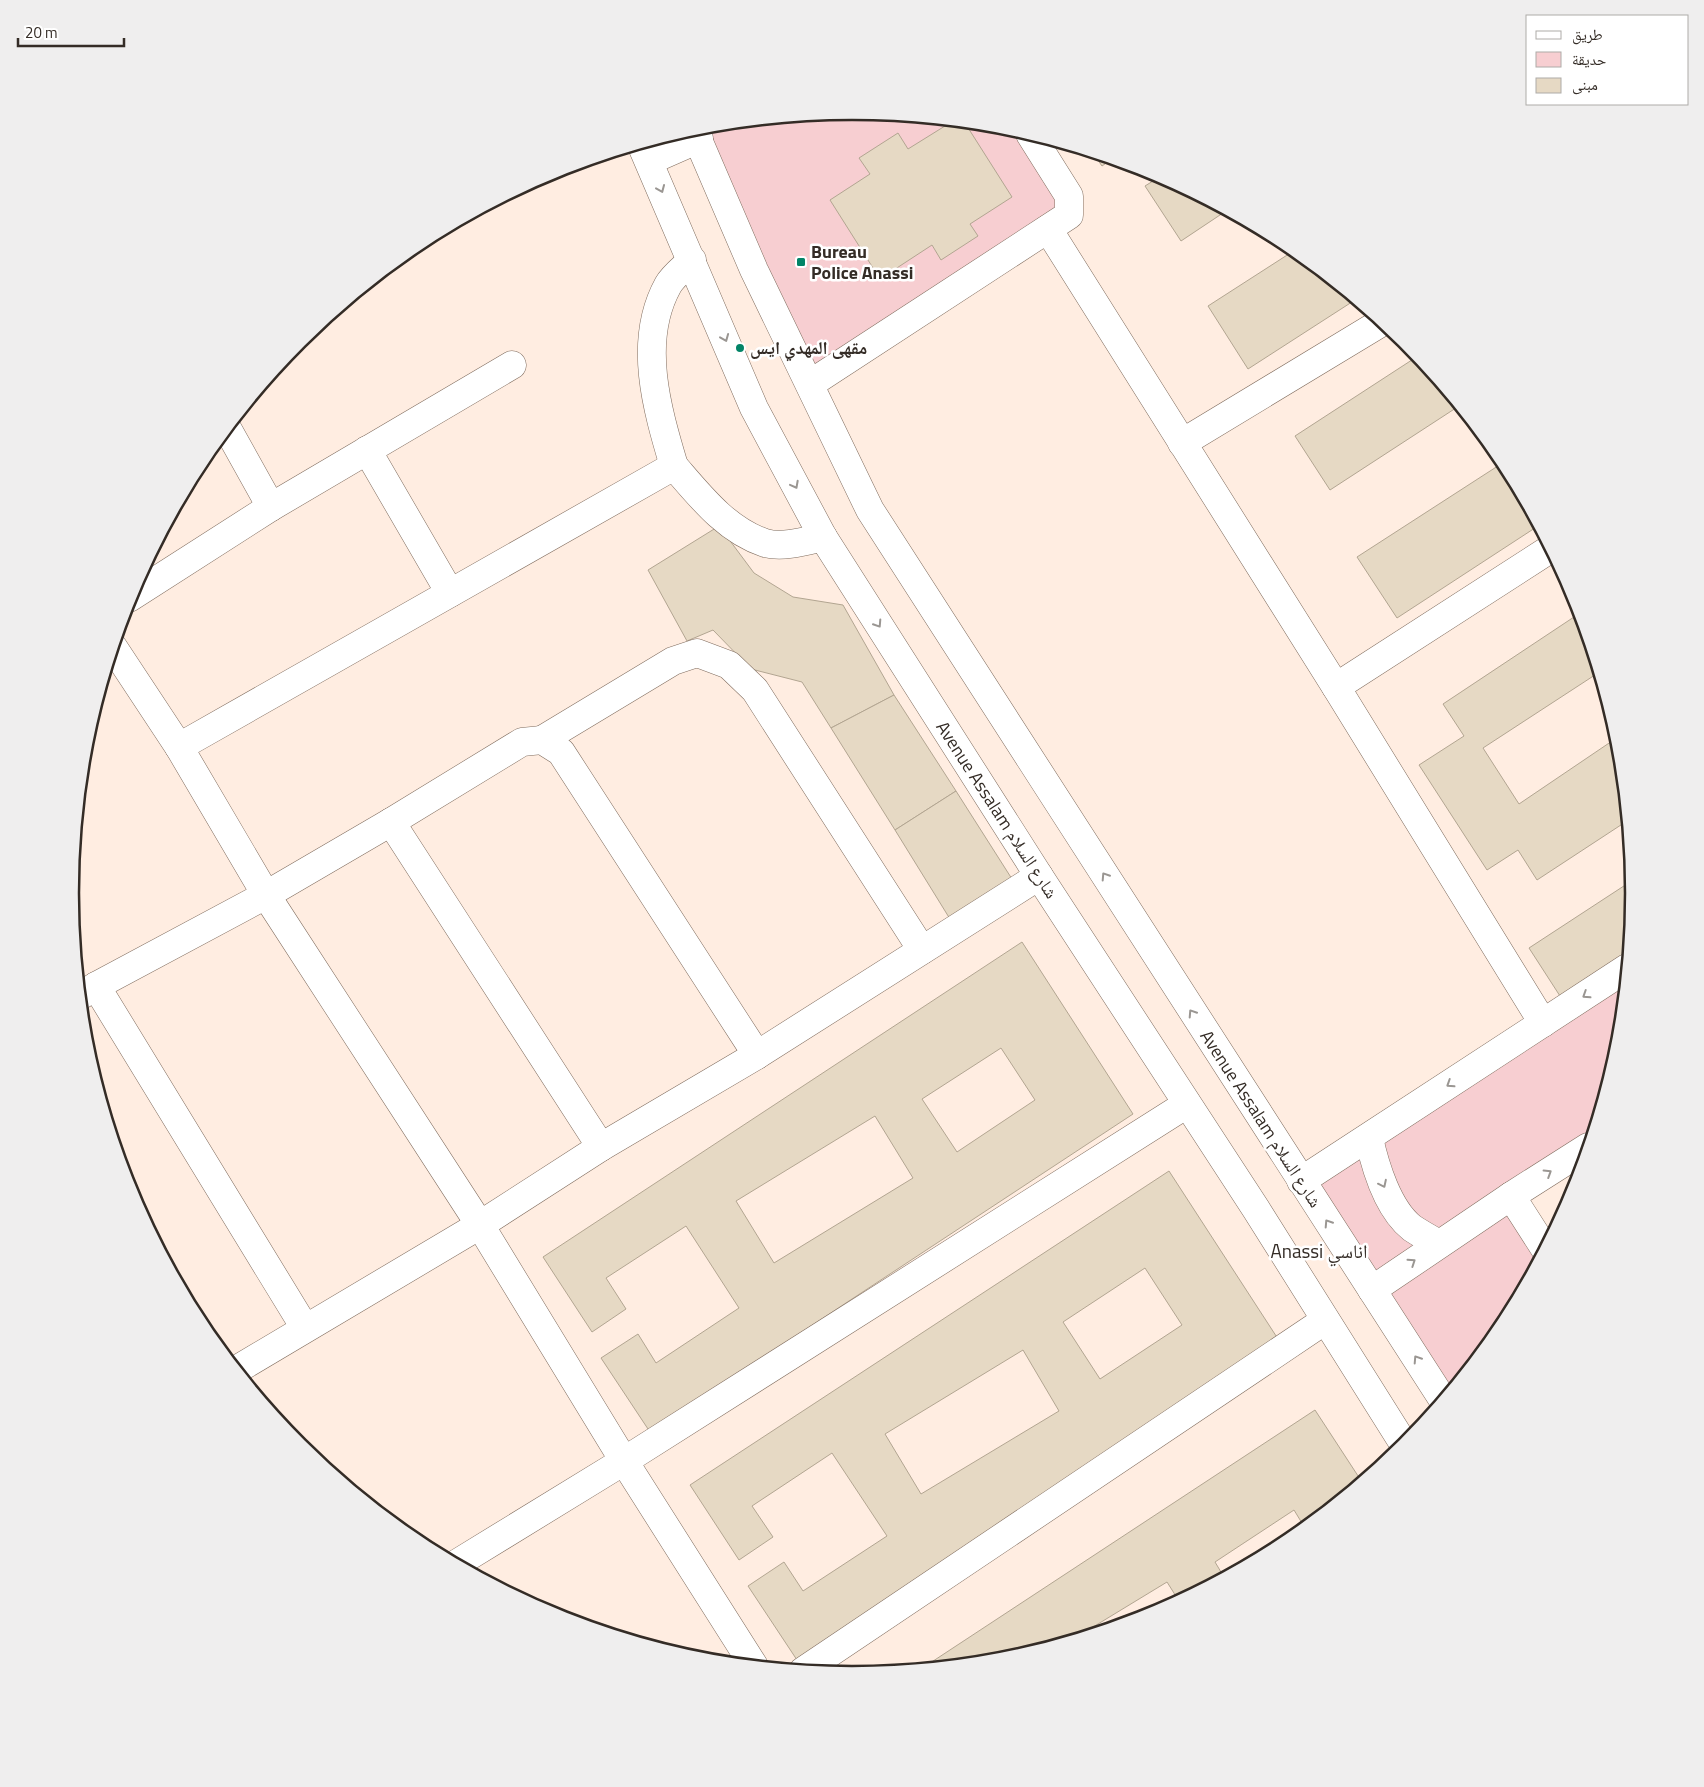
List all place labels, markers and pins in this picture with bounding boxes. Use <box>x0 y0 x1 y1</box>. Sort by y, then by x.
place label: Bureau Police Anassi <box>811 238 913 286</box>
marker: Bureau Police Anassi <box>795 256 807 268</box>
place label: مقهى المهدي ايس <box>750 334 867 362</box>
marker: مقهى المهدي ايس <box>734 342 746 354</box>

